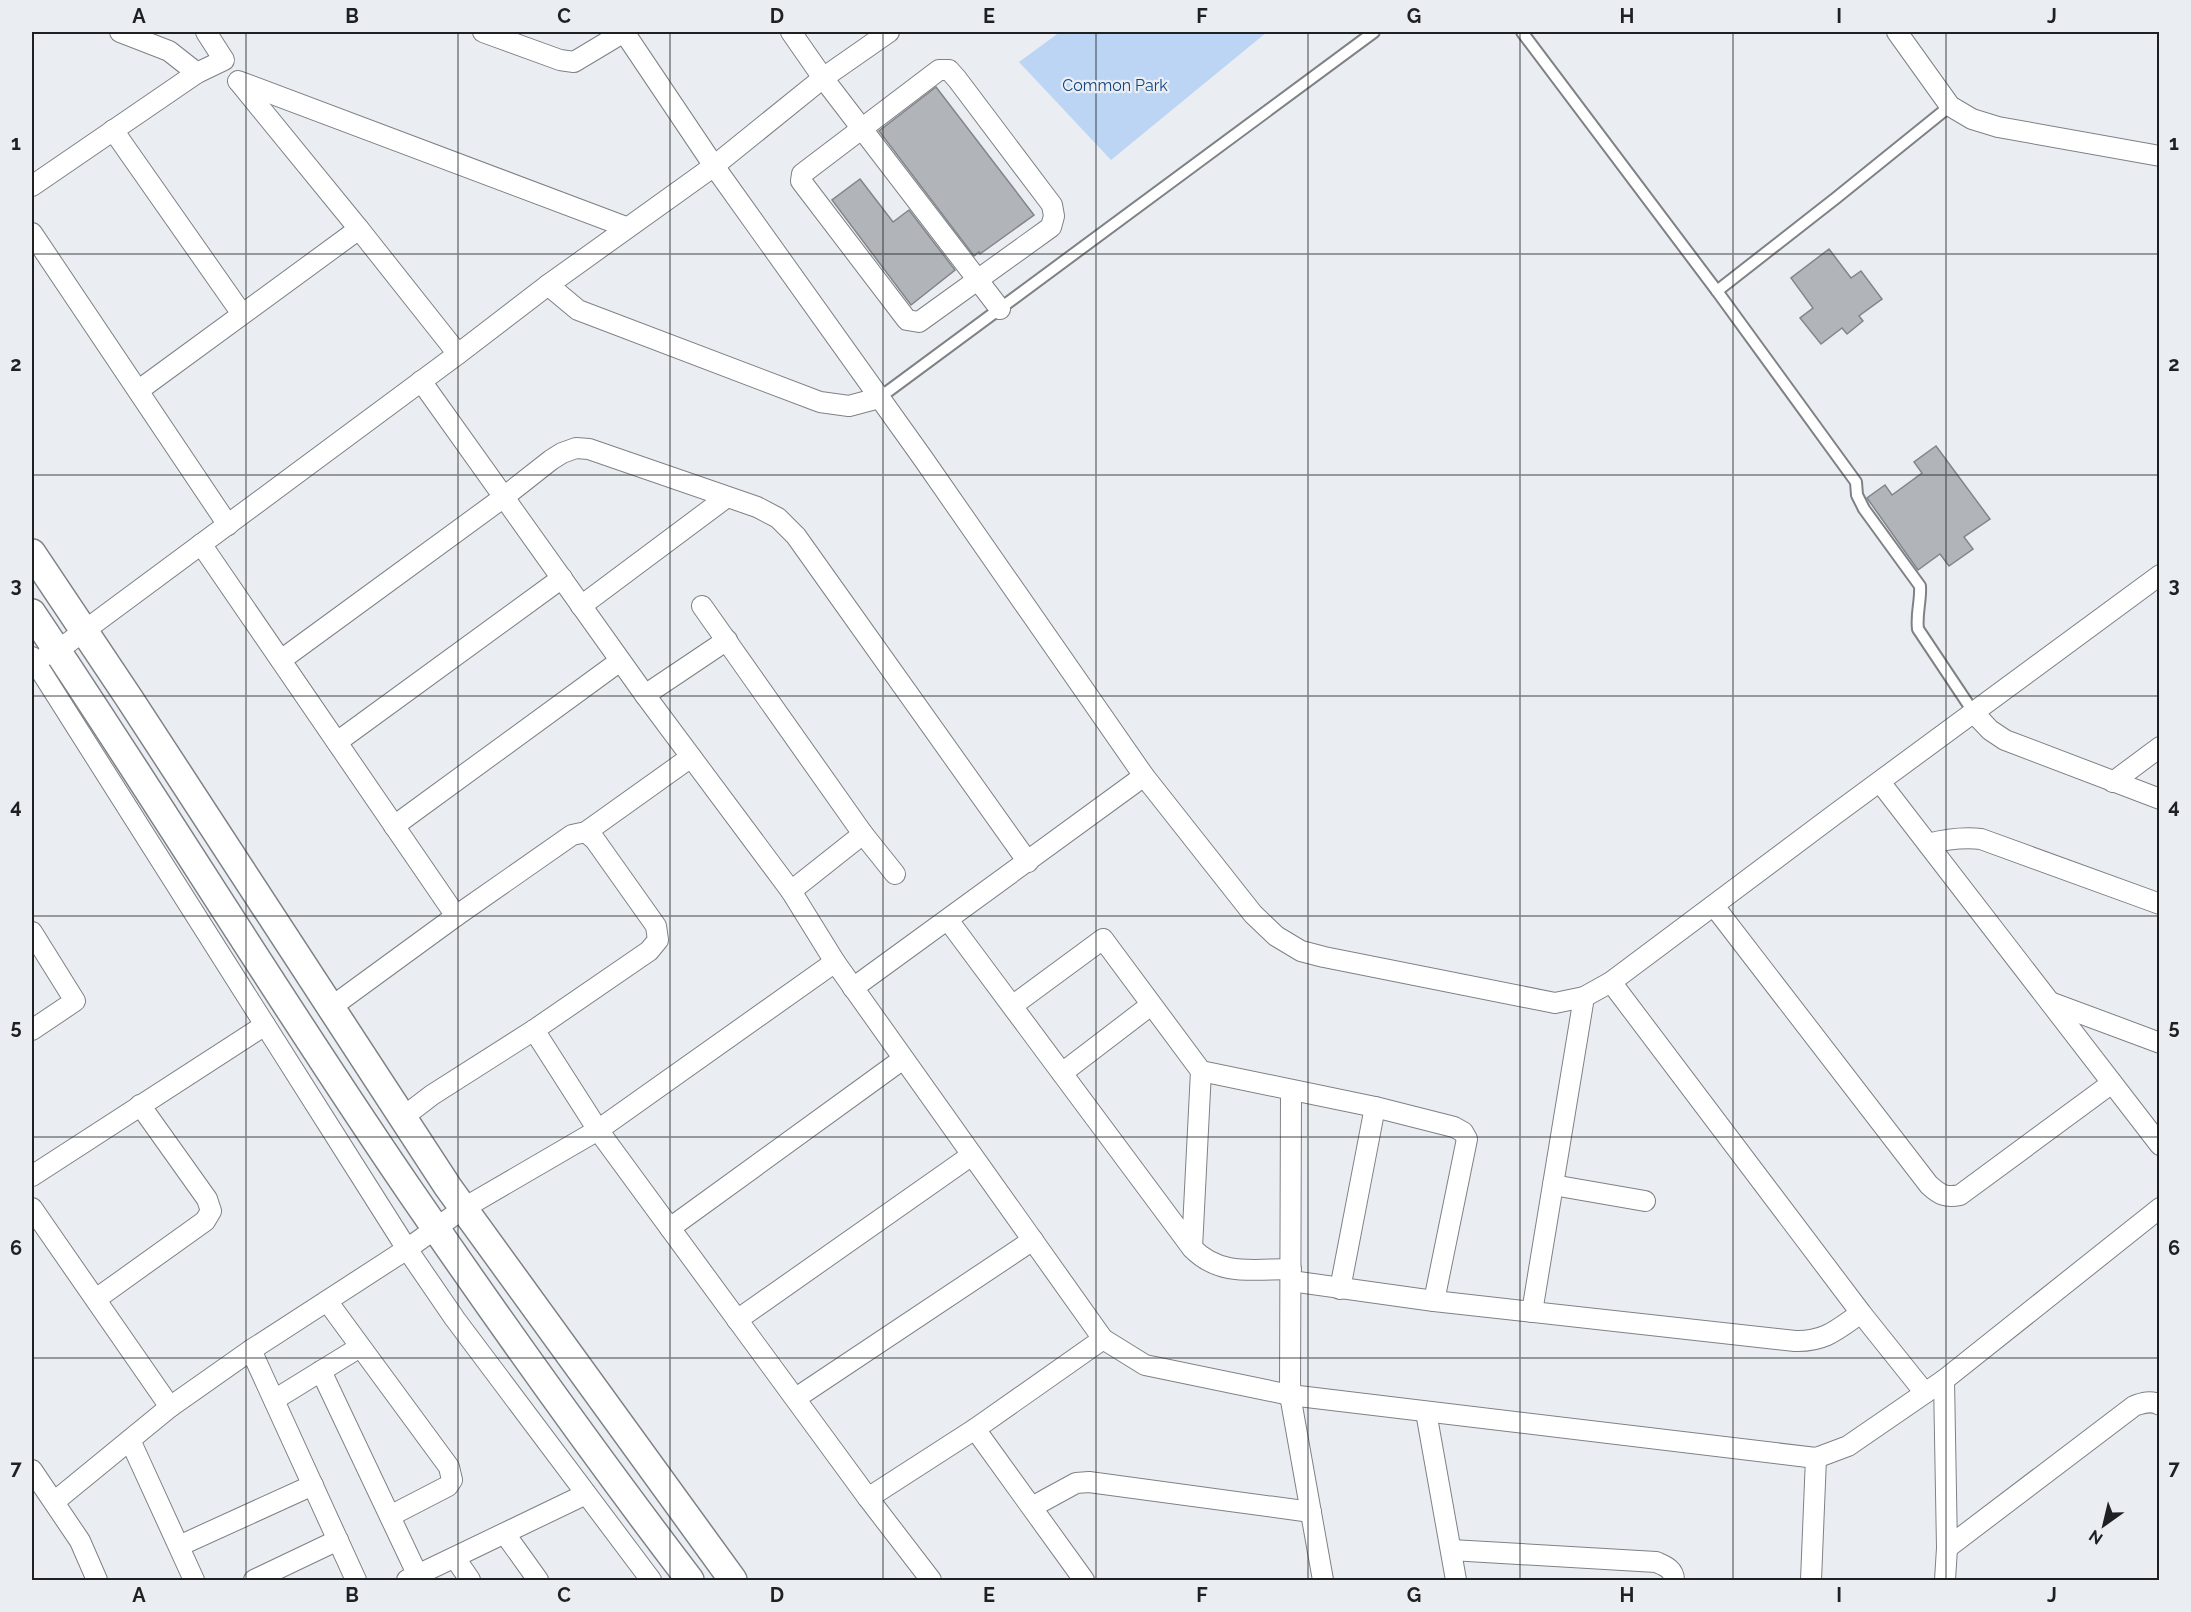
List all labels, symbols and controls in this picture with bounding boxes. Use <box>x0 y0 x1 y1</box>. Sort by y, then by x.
text: A <box>132 4 146 28</box>
text: B <box>345 4 359 28</box>
text: C <box>557 4 571 28</box>
text: D <box>770 4 784 28</box>
text: E <box>983 4 995 28</box>
text: F <box>1196 4 1208 28</box>
text: G <box>1407 4 1421 28</box>
text: H <box>1620 4 1634 28</box>
text: I <box>1836 4 1842 28</box>
text: J <box>2047 4 2057 28</box>
park label: Common Park <box>1062 76 1168 95</box>
text: 1 <box>11 131 21 155</box>
text: 1 <box>2169 131 2179 155</box>
text: 2 <box>10 352 22 376</box>
text: 2 <box>2168 352 2180 376</box>
text: 3 <box>10 573 22 597</box>
text: 3 <box>2168 573 2180 597</box>
text: 4 <box>10 794 22 818</box>
text: 4 <box>2168 794 2180 818</box>
text: 5 <box>10 1015 22 1039</box>
text: 5 <box>2168 1015 2180 1039</box>
text: 6 <box>10 1236 22 1260</box>
text: 6 <box>2168 1236 2180 1260</box>
text: 7 <box>10 1456 22 1480</box>
text: 7 <box>2168 1456 2180 1480</box>
north arrow <box>2074 1495 2134 1555</box>
text: N <box>2086 1526 2106 1548</box>
text: A <box>132 1583 146 1607</box>
text: B <box>345 1583 359 1607</box>
text: C <box>557 1583 571 1607</box>
text: D <box>770 1583 784 1607</box>
text: E <box>983 1583 995 1607</box>
text: F <box>1196 1583 1208 1607</box>
text: G <box>1407 1583 1421 1607</box>
text: H <box>1620 1583 1634 1607</box>
text: I <box>1836 1583 1842 1607</box>
text: J <box>2047 1583 2057 1607</box>

